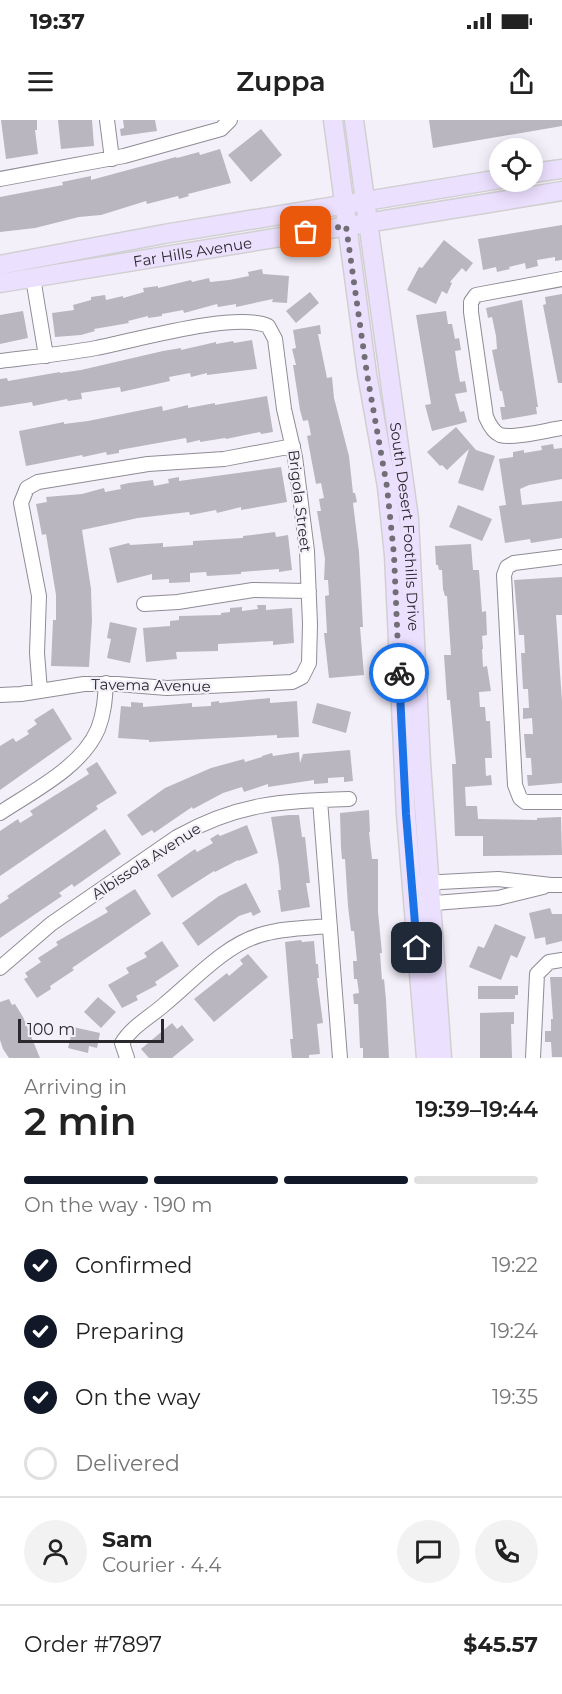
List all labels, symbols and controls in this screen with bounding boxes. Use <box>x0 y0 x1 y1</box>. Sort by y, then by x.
text: 19:37 <box>30 8 85 35</box>
icon: menu <box>24 65 57 98</box>
text: Zuppa <box>236 65 326 98</box>
icon: share <box>505 65 538 98</box>
map controls <box>489 138 543 192</box>
button: locate <box>489 138 543 192</box>
pin <box>280 206 331 257</box>
icon: bag <box>289 215 322 248</box>
street label: Far Hills Avenue <box>132 232 253 271</box>
street label: South Desert Foothills Drive <box>386 421 424 632</box>
street label: Brigola Street <box>284 449 316 553</box>
courier <box>369 643 429 703</box>
icon: bike <box>383 657 416 690</box>
street label: Tavema Avenue <box>91 674 211 696</box>
street label: Albissola Avenue <box>88 819 204 903</box>
pin <box>391 922 442 973</box>
icon: home <box>400 931 433 964</box>
scale bar <box>18 1016 164 1043</box>
text: 100 m <box>27 1020 75 1039</box>
text: Arriving in <box>24 1075 127 1099</box>
text: 19:39–19:44 <box>416 1096 538 1123</box>
text: 2 min <box>24 1097 137 1145</box>
text: On the way · 190 m <box>24 1193 213 1217</box>
icon: check <box>24 1249 57 1282</box>
text: Confirmed <box>75 1252 192 1279</box>
text: 19:22 <box>492 1253 538 1277</box>
icon: check <box>24 1315 57 1348</box>
text: Preparing <box>75 1318 184 1345</box>
text: 19:24 <box>490 1319 538 1343</box>
icon: check <box>24 1381 57 1414</box>
text: On the way <box>75 1384 200 1411</box>
text: 19:35 <box>492 1385 538 1409</box>
text: Delivered <box>75 1450 180 1477</box>
button: person <box>24 1520 87 1583</box>
button: chat <box>397 1520 460 1583</box>
button: phone <box>475 1520 538 1583</box>
text: Sam <box>102 1526 153 1553</box>
text: Courier · 4.4 <box>102 1553 221 1577</box>
text: Order #7897 <box>24 1631 162 1658</box>
text: $45.57 <box>463 1631 538 1658</box>

